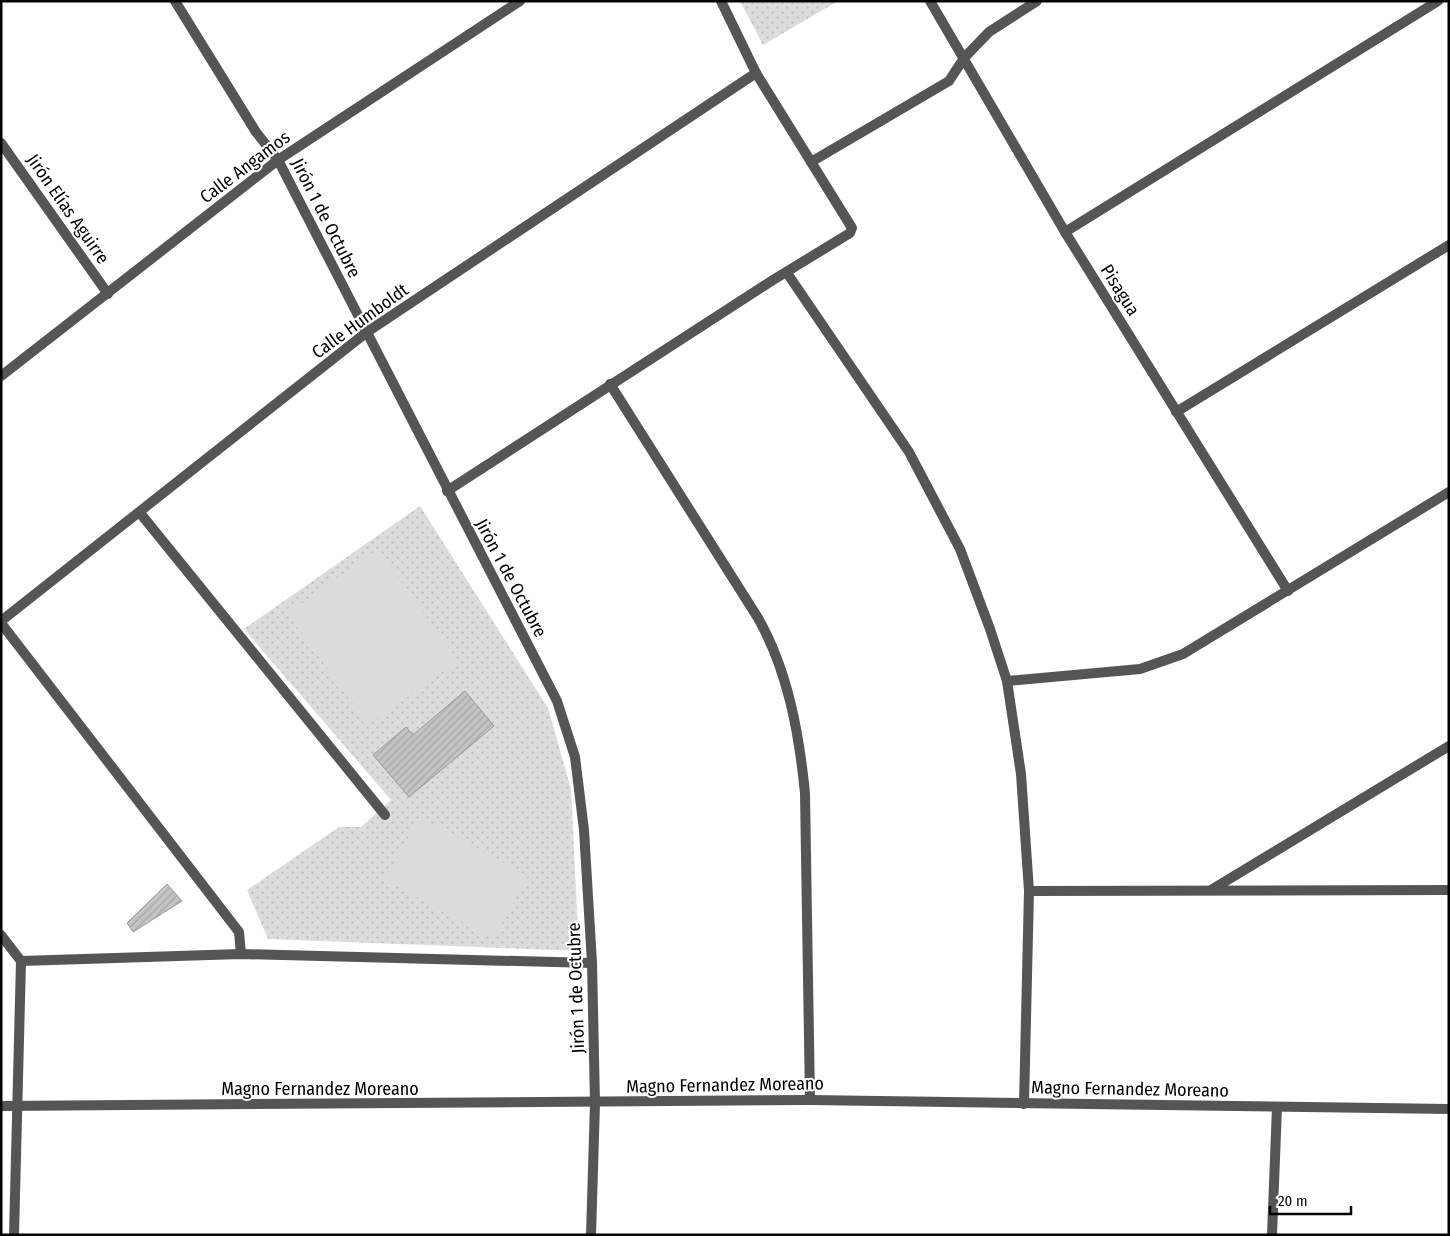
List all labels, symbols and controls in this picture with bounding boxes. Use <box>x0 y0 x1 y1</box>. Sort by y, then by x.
street label: Calle Angamos <box>196 126 295 208</box>
street label: Jirón Elías Aguirre <box>22 150 114 268</box>
street label: Jirón 1 de Octubre <box>286 155 366 281</box>
street label: Pisagua <box>1096 260 1144 320</box>
street label: Calle Humboldt <box>308 279 412 363</box>
street label: Jirón 1 de Octubre <box>471 515 552 641</box>
street label: Jirón 1 de Octubre <box>563 922 589 1054</box>
street label: Magno Fernandez Moreano <box>626 1072 824 1098</box>
street label: Magno Fernandez Moreano <box>1031 1076 1229 1102</box>
street label: Magno Fernandez Moreano <box>221 1078 419 1100</box>
scale bar <box>1270 1184 1351 1216</box>
text: 20 m <box>1278 1192 1308 1210</box>

